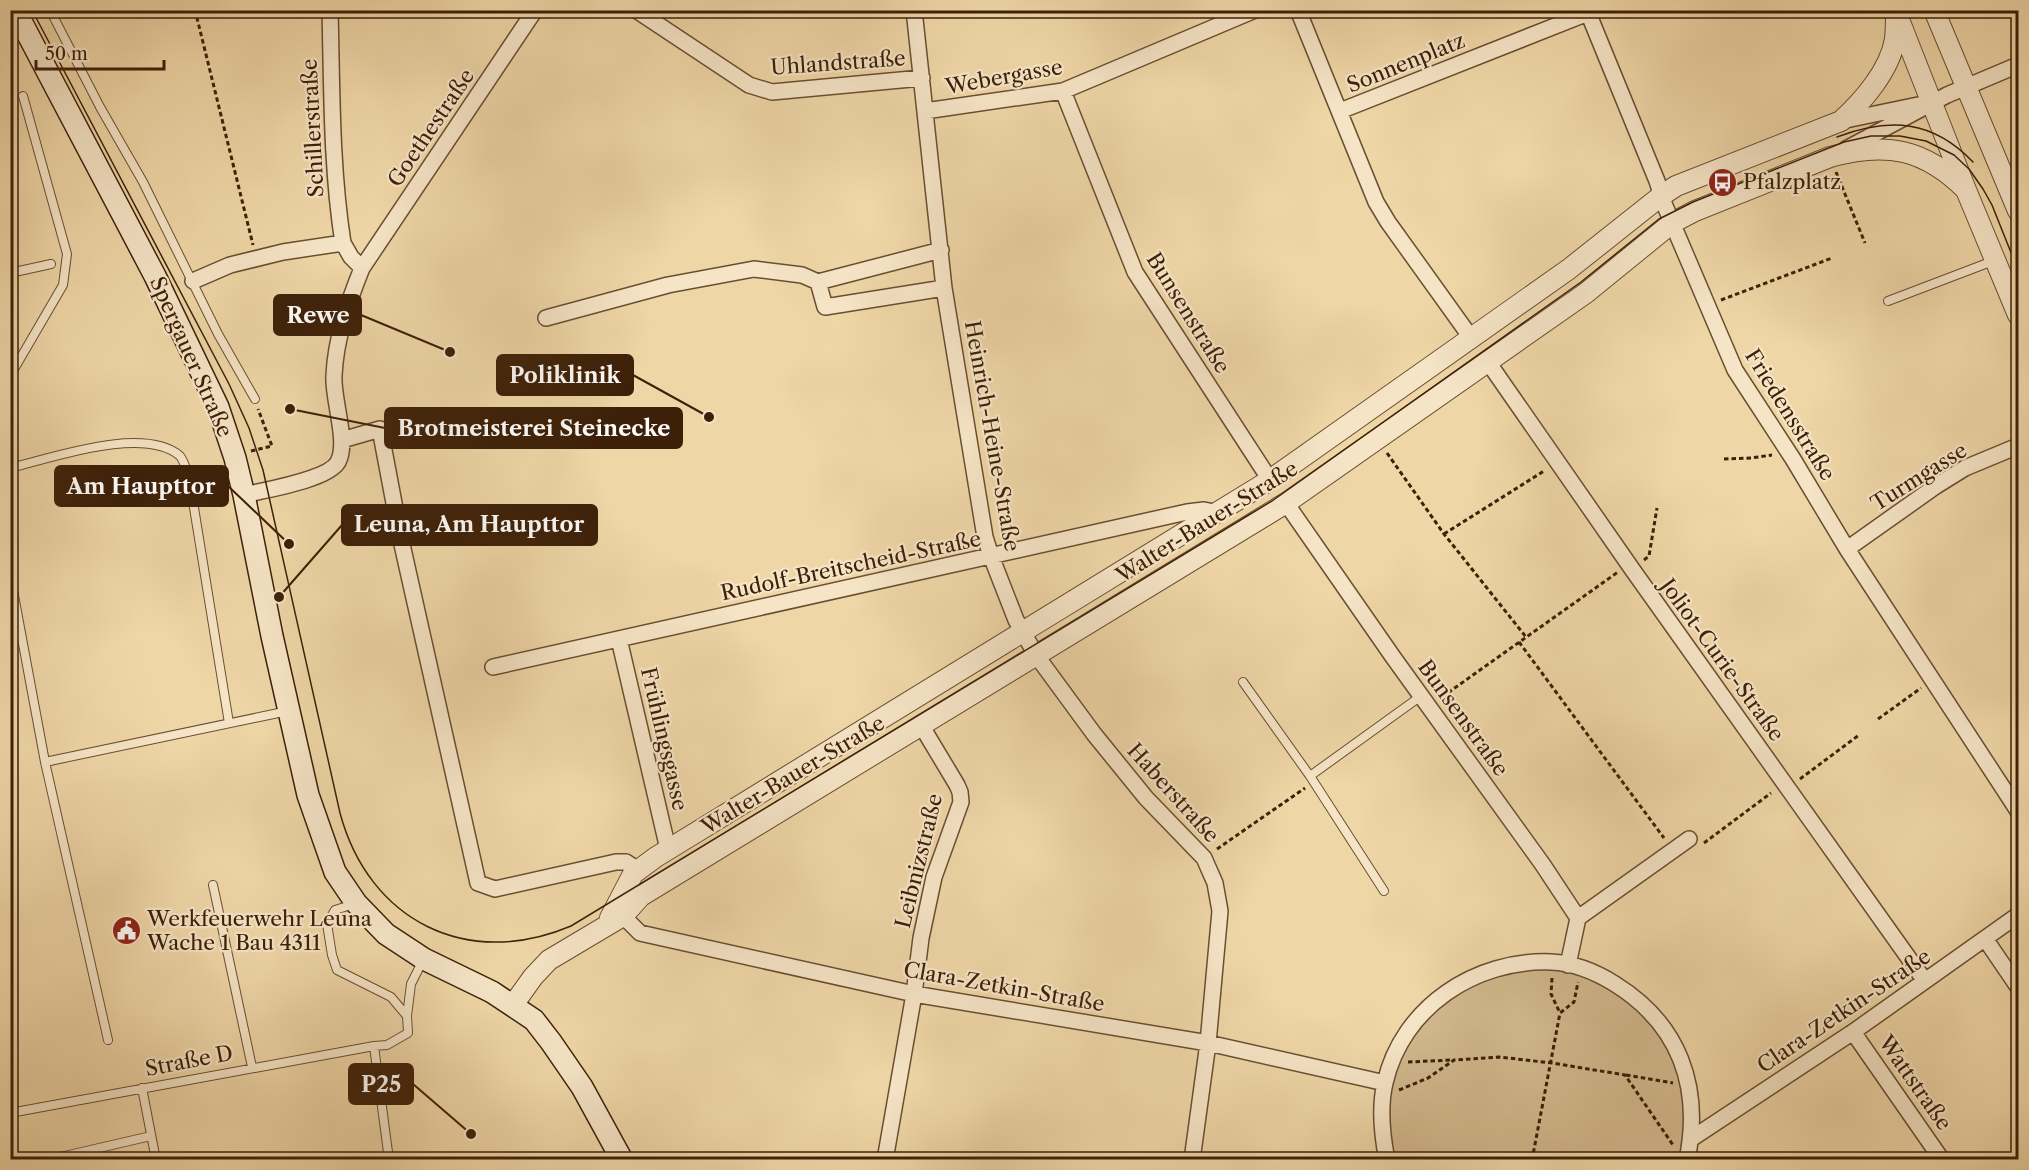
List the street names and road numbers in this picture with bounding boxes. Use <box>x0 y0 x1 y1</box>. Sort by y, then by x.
street label: Sonnenplatz <box>1343 28 1469 98</box>
street label: Uhlandstraße <box>770 45 906 80</box>
street label: Webergasse <box>943 54 1064 99</box>
street label: Schillerstraße <box>296 58 329 198</box>
street label: Goethestraße <box>382 64 479 191</box>
street label: Bunsenstraße <box>1141 248 1235 378</box>
street label: Spergauer Straße <box>145 273 238 441</box>
street label: Heinrich-Heine-Straße <box>960 319 1025 553</box>
street label: Friedensstraße <box>1740 344 1841 485</box>
street label: Turmgasse <box>1866 437 1971 516</box>
street label: Walter-Bauer-Straße <box>1110 456 1302 588</box>
street label: Rudolf-Breitscheid-Straße <box>718 526 983 605</box>
street label: Joliot-Curie-Straße <box>1653 571 1790 746</box>
street label: Bunsenstraße <box>1413 655 1514 781</box>
street label: Frühlingsgasse <box>636 665 693 813</box>
street label: Walter-Bauer-Straße <box>696 710 889 840</box>
street label: Haberstraße <box>1122 738 1224 847</box>
street label: Leibnizstraße <box>890 791 947 931</box>
street label: Clara-Zetkin-Straße <box>1752 943 1935 1078</box>
street label: Clara-Zetkin-Straße <box>902 957 1107 1016</box>
street label: Wattstraße <box>1873 1030 1957 1135</box>
street label: Straße D <box>143 1040 235 1081</box>

